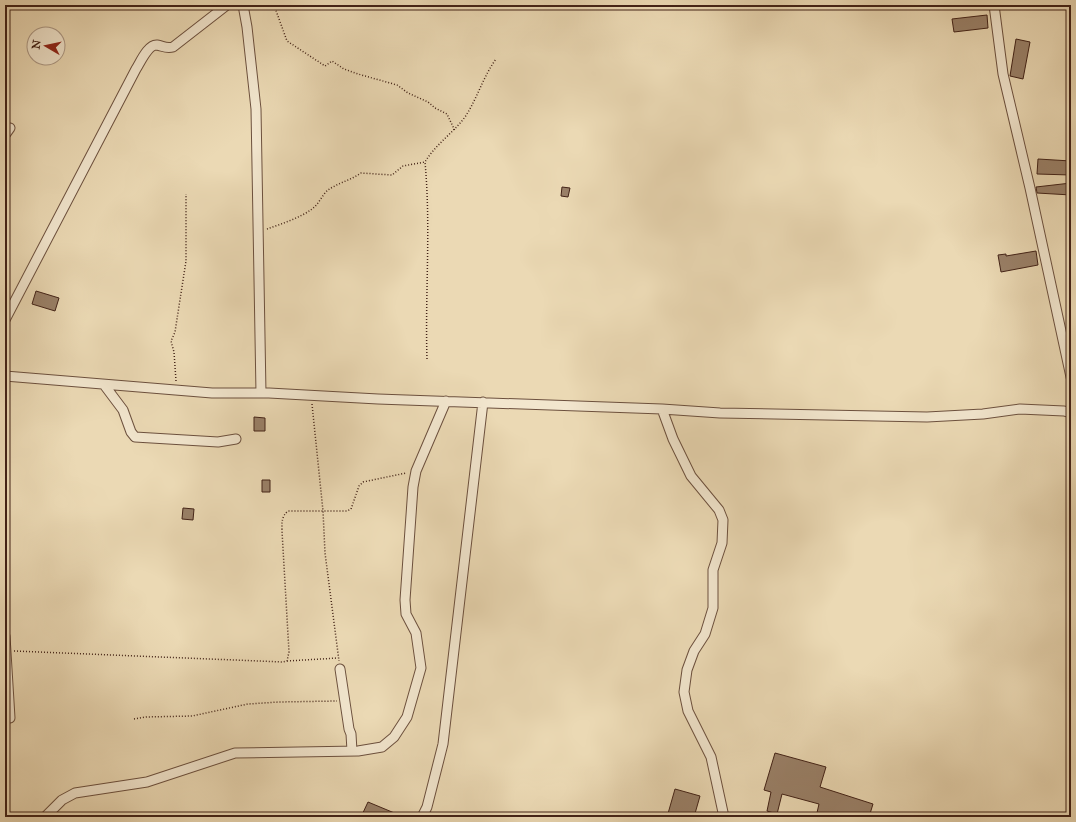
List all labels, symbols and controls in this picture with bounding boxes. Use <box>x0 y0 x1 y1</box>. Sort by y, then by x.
north arrow <box>26 26 66 66</box>
text: N <box>29 38 44 50</box>

